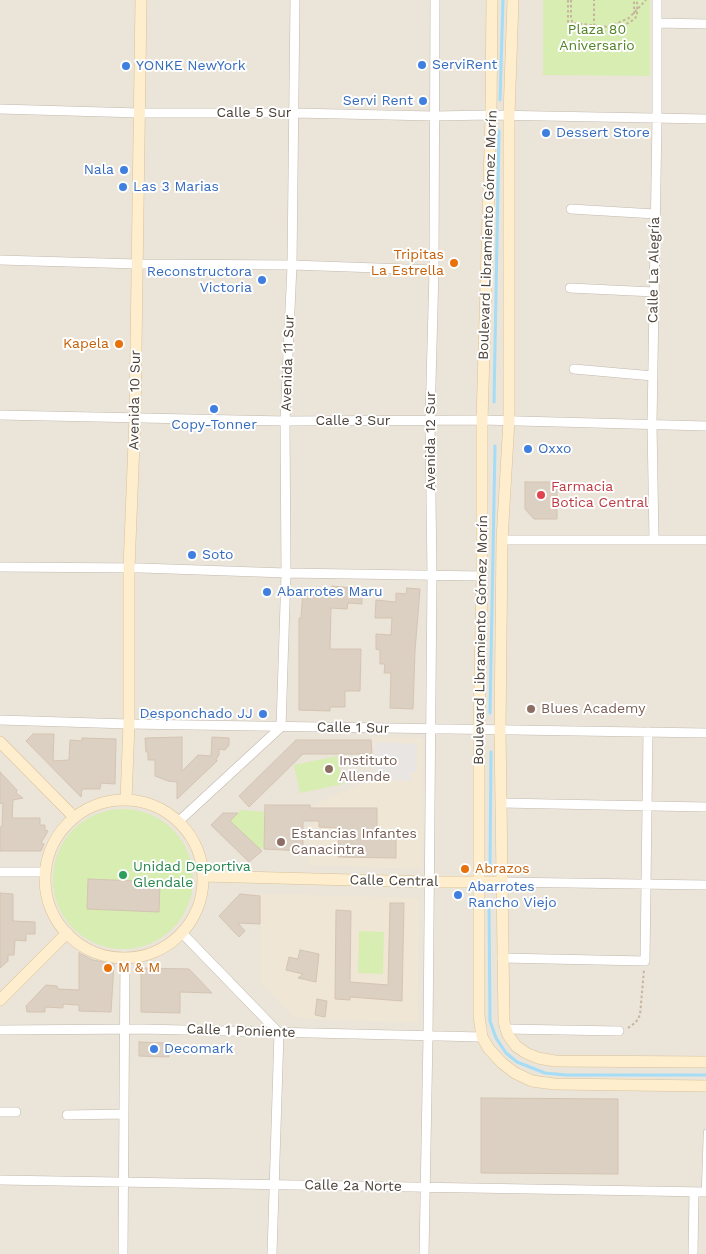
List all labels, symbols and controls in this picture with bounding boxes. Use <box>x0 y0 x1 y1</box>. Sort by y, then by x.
park label: Plaza 80 Aniversario <box>559 22 635 54</box>
place label: ServiRent <box>432 57 497 73</box>
place label: YONKE NewYork <box>136 58 246 74</box>
marker: ServiRent <box>416 59 428 71</box>
marker: YONKE NewYork <box>120 60 132 72</box>
place label: Servi Rent <box>343 93 413 109</box>
marker: Servi Rent <box>417 95 429 107</box>
street label: Calle 5 Sur <box>216 105 292 121</box>
street label: Boulevard Libramiento Gómez Morín <box>475 110 501 360</box>
place label: Dessert Store <box>556 125 650 141</box>
marker: Dessert Store <box>540 127 552 139</box>
place label: Nala <box>84 162 114 178</box>
marker: Nala <box>118 164 130 176</box>
place label: Las 3 Marias <box>133 179 219 195</box>
marker: Las 3 Marias <box>117 181 129 193</box>
street label: Calle La Alegría <box>645 217 663 323</box>
place label: Tripitas La Estrella <box>371 247 444 280</box>
marker: Tripitas La Estrella <box>448 257 460 269</box>
place label: Reconstructora Victoria <box>147 264 252 296</box>
marker: Reconstructora Victoria <box>256 274 268 286</box>
street label: Avenida 11 Sur <box>278 314 298 412</box>
place label: Kapela <box>63 336 109 352</box>
marker: Kapela <box>113 338 125 350</box>
street label: Avenida 10 Sur <box>126 350 144 450</box>
street label: Avenida 12 Sur <box>423 391 439 491</box>
marker: Copy-Tonner <box>208 403 220 415</box>
street label: Calle 3 Sur <box>315 413 391 429</box>
place label: Copy-Tonner <box>171 417 257 433</box>
place label: Oxxo <box>538 441 571 457</box>
marker: Oxxo <box>522 443 534 455</box>
place label: Farmacia Botica Central <box>551 479 648 512</box>
marker: Farmacia Botica Central <box>535 489 547 501</box>
street label: Boulevard Libramiento Gómez Morín <box>470 515 492 765</box>
place label: Soto <box>202 547 234 563</box>
marker: Soto <box>186 549 198 561</box>
place label: Abarrotes Maru <box>277 584 383 600</box>
marker: Abarrotes Maru <box>261 586 273 598</box>
place label: Blues Academy <box>541 701 645 717</box>
marker: Blues Academy <box>525 703 537 715</box>
place label: Desponchado JJ <box>139 706 253 722</box>
marker: Desponchado JJ <box>257 708 269 720</box>
street label: Calle 1 Sur <box>317 719 389 737</box>
place label: Instituto Allende <box>339 753 397 786</box>
marker: Instituto Allende <box>323 763 335 775</box>
place label: Estancias Infantes Canacintra <box>291 826 417 859</box>
marker: Estancias Infantes Canacintra <box>275 836 287 848</box>
place label: Unidad Deportiva Glendale <box>133 859 251 892</box>
place label: Abrazos <box>475 861 530 877</box>
marker: Abrazos <box>459 863 471 875</box>
marker: Unidad Deportiva Glendale <box>117 869 129 881</box>
street label: Calle Central <box>349 872 439 890</box>
place label: Abarrotes Rancho Viejo <box>468 879 557 912</box>
marker: Abarrotes Rancho Viejo <box>452 889 464 901</box>
place label: M & M <box>118 960 160 976</box>
marker: M & M <box>102 962 114 974</box>
street label: Calle 1 Poniente <box>186 1021 296 1041</box>
place label: Decomark <box>164 1041 233 1057</box>
marker: Decomark <box>148 1043 160 1055</box>
street label: Calle 2a Norte <box>304 1177 402 1195</box>

